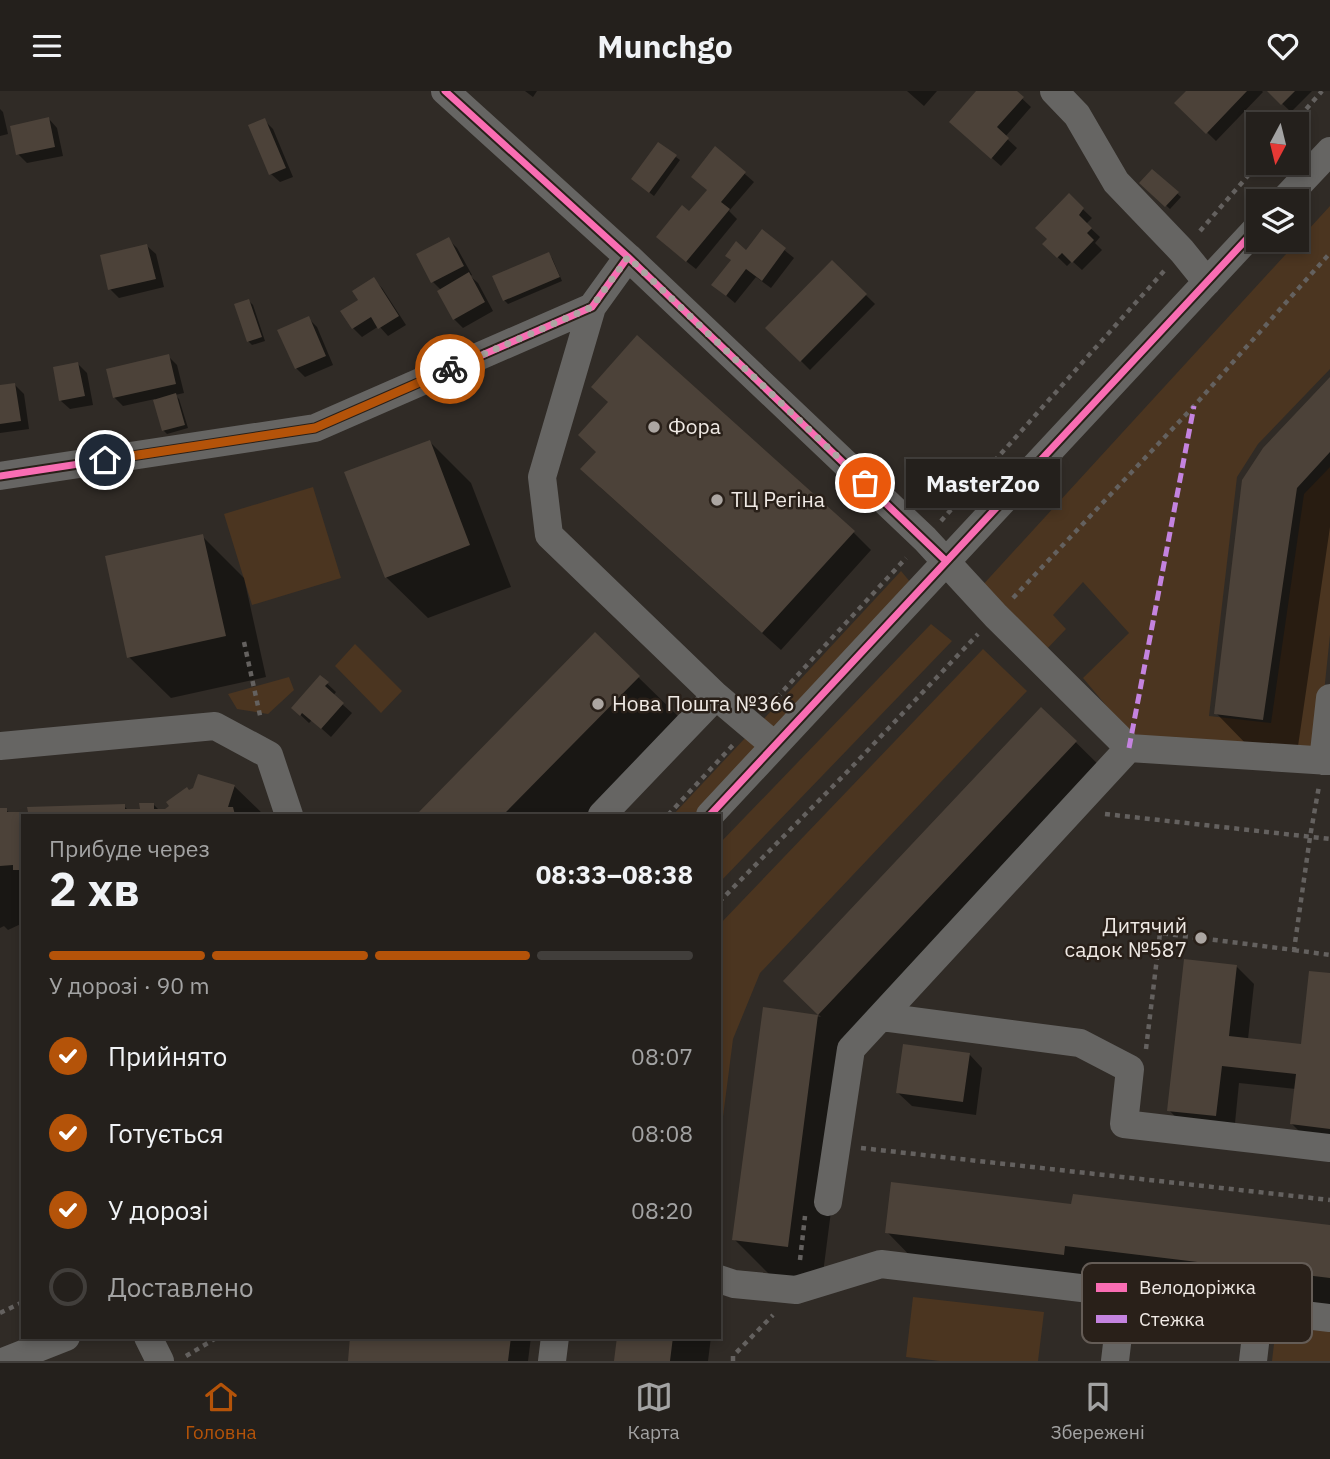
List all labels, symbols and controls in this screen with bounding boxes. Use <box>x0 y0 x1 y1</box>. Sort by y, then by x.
text: Munchgo <box>597 25 733 67</box>
icon: menu <box>28 27 66 65</box>
icon: heart <box>1264 27 1302 65</box>
north arrow <box>1246 112 1309 175</box>
map controls <box>1246 112 1309 252</box>
button: layers <box>1246 189 1309 252</box>
courier <box>415 334 485 404</box>
icon: bike <box>431 350 469 388</box>
place label: Фора <box>668 412 721 440</box>
marker: Фора <box>646 419 662 435</box>
pin <box>75 430 135 490</box>
icon: home <box>86 441 124 479</box>
pin <box>835 453 895 513</box>
callout: MasterZoo <box>907 459 1061 507</box>
icon: bag <box>846 464 884 502</box>
text: MasterZoo <box>926 468 1040 498</box>
place label: ТЦ Регіна <box>731 485 825 513</box>
marker: ТЦ Регіна <box>709 492 725 508</box>
place label: Нова Пошта №366 <box>612 689 795 717</box>
marker: Нова Пошта №366 <box>590 696 606 712</box>
text: Прибуде через <box>49 833 210 863</box>
text: 08:33–08:38 <box>536 857 693 891</box>
text: 2 хв <box>49 859 140 919</box>
place label: Дитячий садок №587 <box>1065 911 1187 963</box>
marker: Дитячий садок №587 <box>1193 930 1209 946</box>
text: У дорозі · 90 m <box>49 970 210 1000</box>
icon: check <box>49 1037 87 1075</box>
text: Прийнято <box>108 1039 227 1073</box>
text: 08:07 <box>631 1041 693 1071</box>
icon: check <box>49 1114 87 1152</box>
text: Готується <box>108 1116 224 1150</box>
text: 08:08 <box>631 1118 693 1148</box>
icon: check <box>49 1191 87 1229</box>
text: У дорозі <box>108 1193 209 1227</box>
text: 08:20 <box>631 1195 693 1225</box>
legend <box>1082 1263 1312 1343</box>
text: Доставлено <box>108 1270 254 1304</box>
text: Велодоріжка <box>1139 1275 1256 1299</box>
text: Стежка <box>1139 1307 1205 1331</box>
tab: Головна <box>185 1378 257 1444</box>
tab: Карта <box>627 1378 680 1444</box>
tab: Збережені <box>1050 1378 1145 1444</box>

